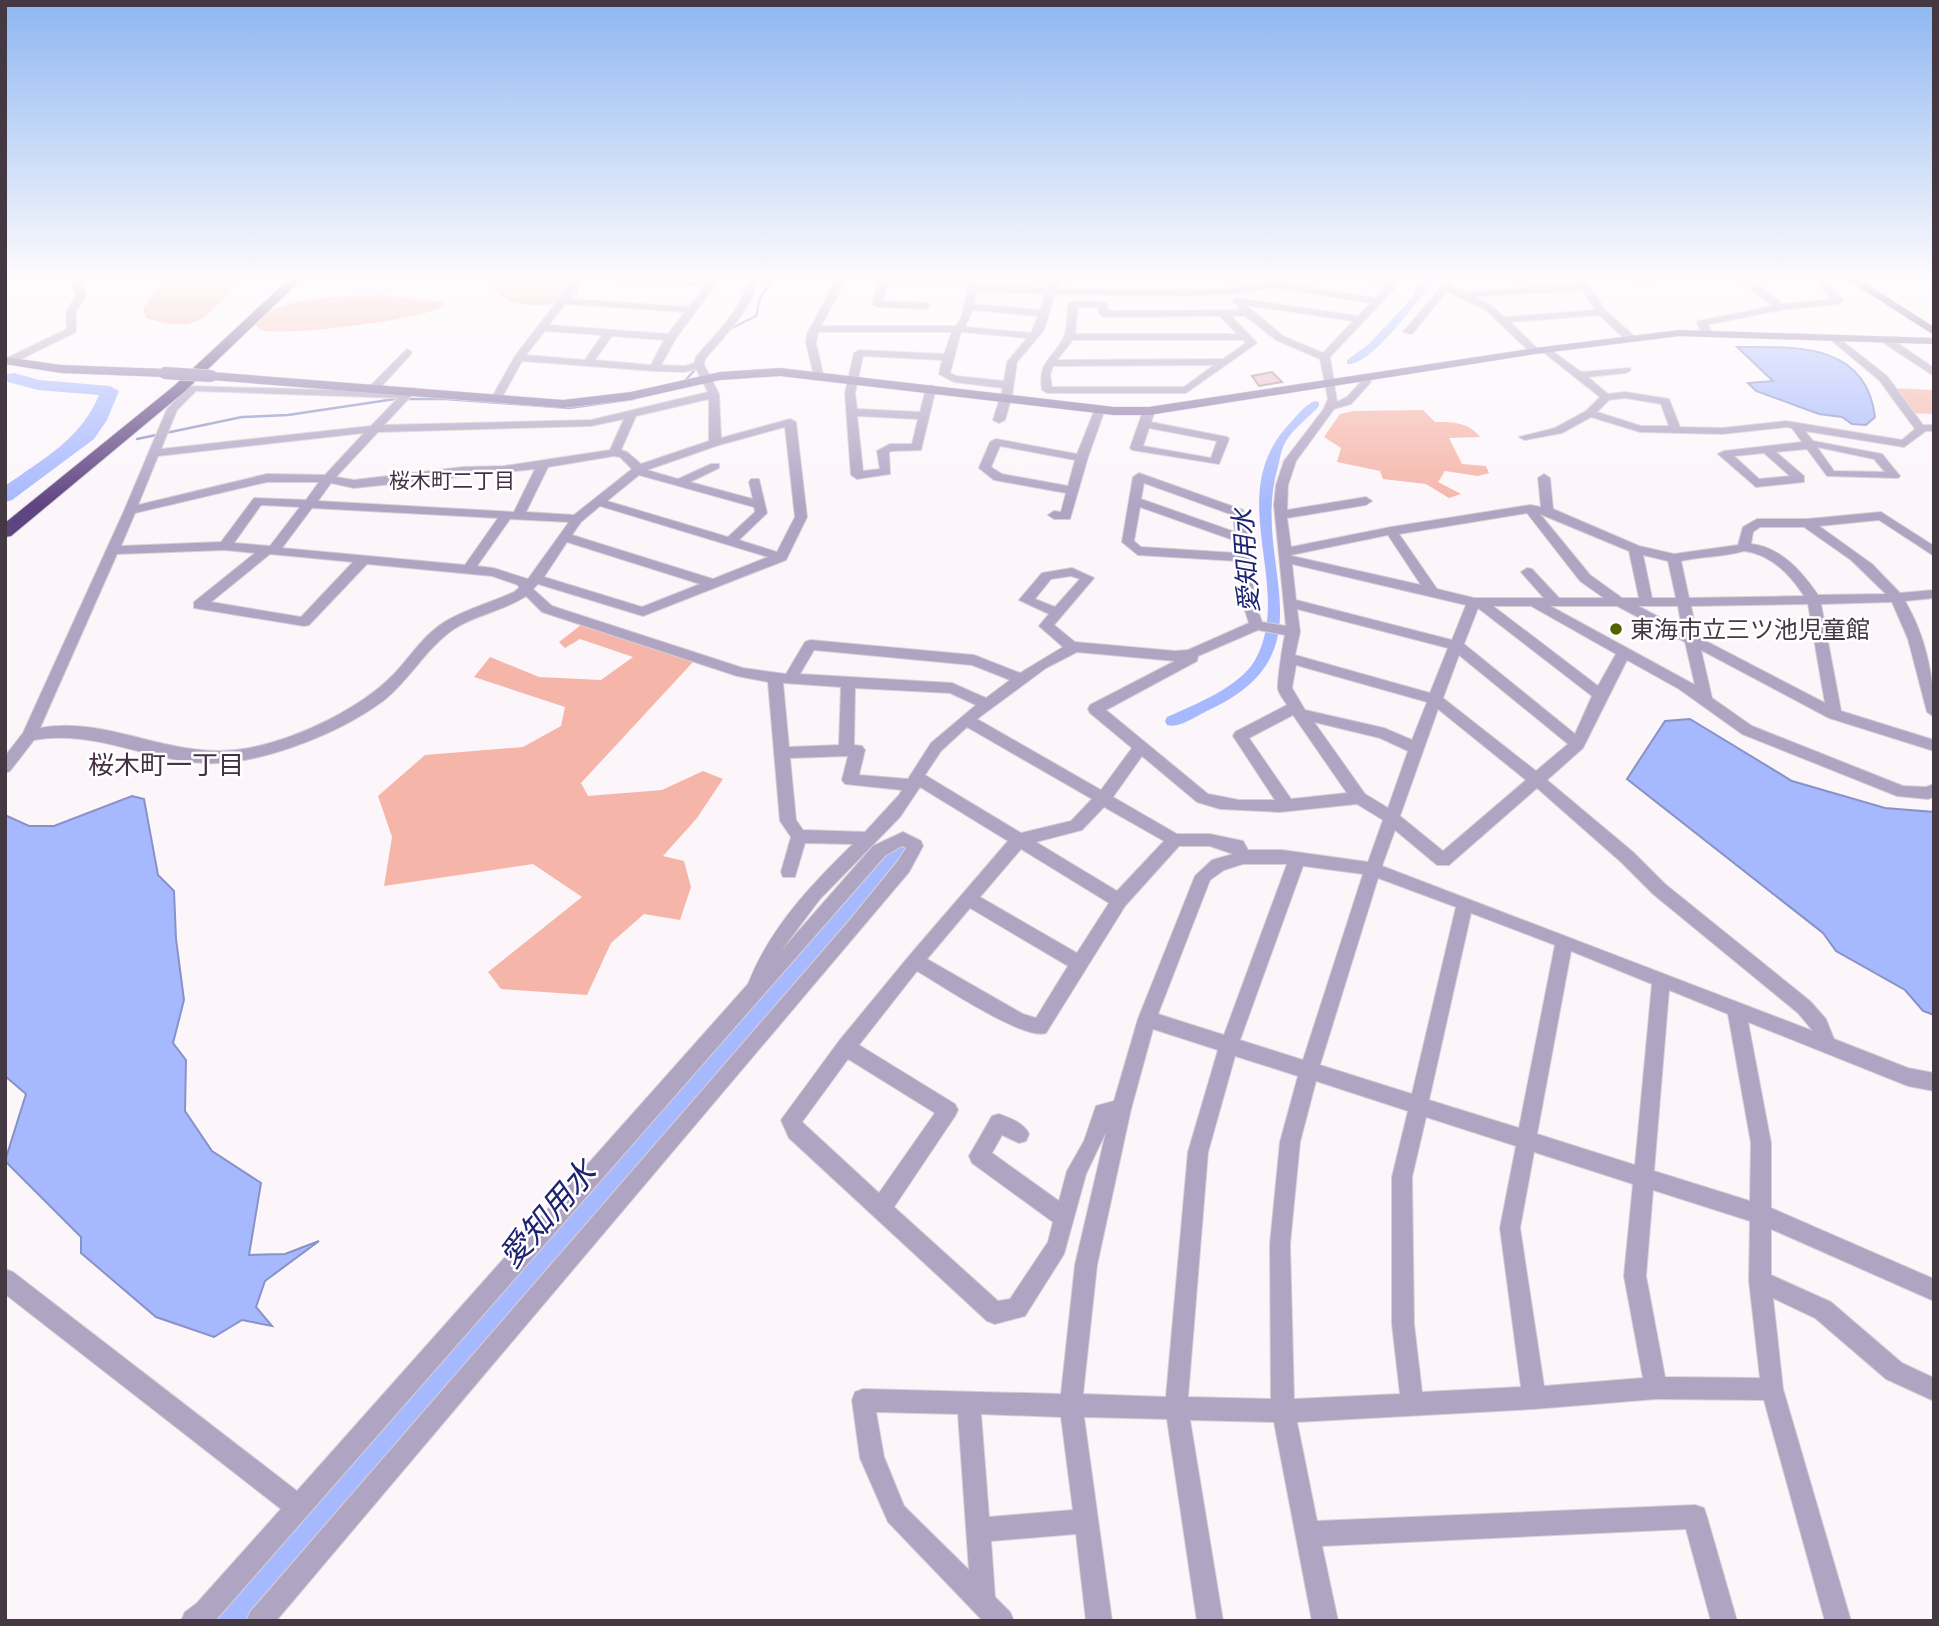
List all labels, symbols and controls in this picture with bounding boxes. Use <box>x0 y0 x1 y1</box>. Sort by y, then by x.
district label: 桜木町二丁目 <box>389 466 515 495</box>
water label: 愛知用水 <box>1224 505 1268 614</box>
place label: 東海市立三ツ池児童館 <box>1630 613 1870 646</box>
marker: 東海市立三ツ池児童館 <box>1608 621 1624 637</box>
district label: 桜木町一丁目 <box>88 747 244 783</box>
water label: 愛知用水 <box>488 1149 608 1277</box>

